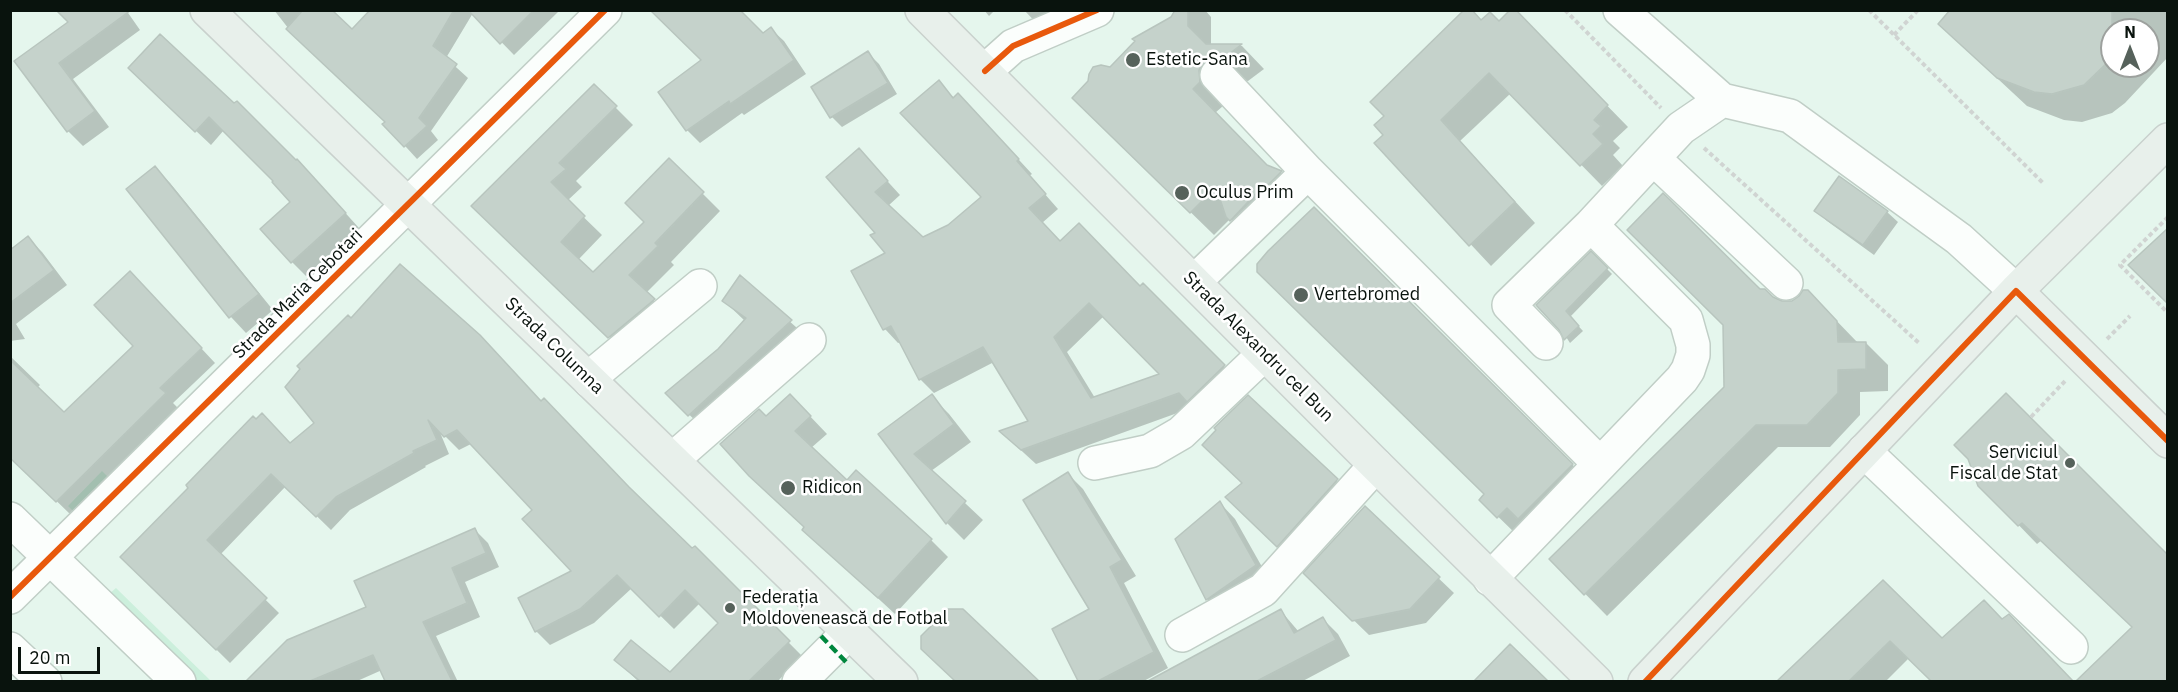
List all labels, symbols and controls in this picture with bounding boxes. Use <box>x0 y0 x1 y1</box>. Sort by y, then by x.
north arrow <box>2100 18 2160 78</box>
text: N <box>2124 22 2136 42</box>
place label: Estetic-Sana <box>1146 49 1248 71</box>
marker: Estetic-Sana <box>1124 51 1142 69</box>
place label: Oculus Prim <box>1196 182 1294 204</box>
marker: Oculus Prim <box>1173 184 1191 202</box>
street label: Strada Maria Cebotari <box>228 224 368 364</box>
street label: Strada Alexandru cel Bun <box>1178 267 1338 427</box>
place label: Vertebromed <box>1314 284 1420 306</box>
marker: Vertebromed <box>1292 286 1310 304</box>
street label: Strada Columna <box>500 293 608 399</box>
place label: Serviciul Fiscal de Stat <box>1950 442 2058 484</box>
marker: Serviciul Fiscal de Stat <box>2063 456 2077 470</box>
place label: Ridicon <box>802 477 862 499</box>
marker: Ridicon <box>779 479 797 497</box>
place label: Federația Moldovenească de Fotbal <box>742 587 947 630</box>
marker: Federația Moldovenească de Fotbal <box>723 601 737 615</box>
scale bar <box>21 635 104 673</box>
text: 20 m <box>29 646 71 669</box>

